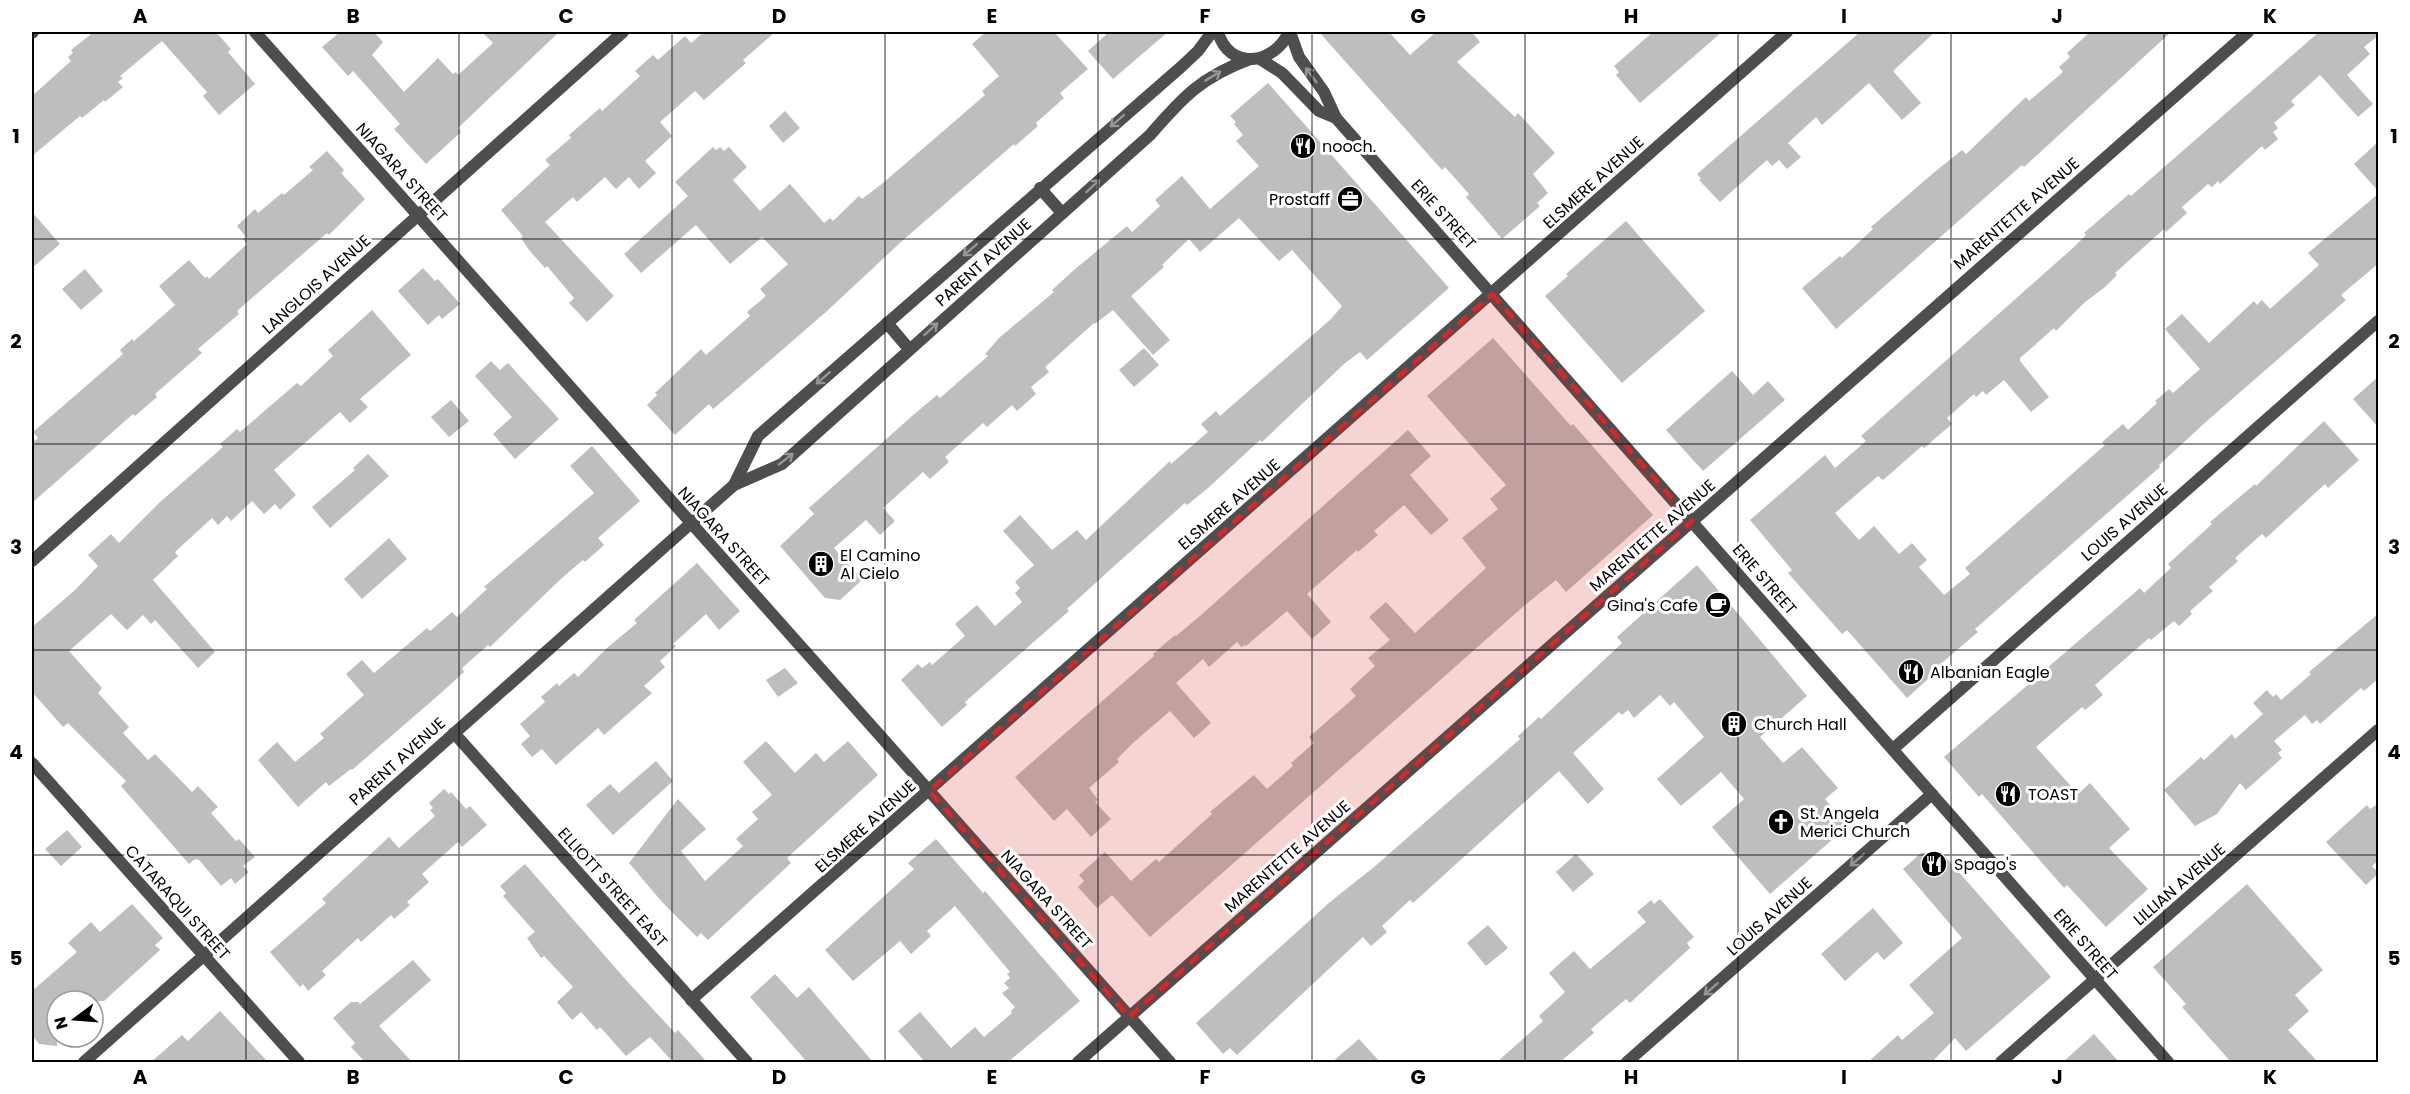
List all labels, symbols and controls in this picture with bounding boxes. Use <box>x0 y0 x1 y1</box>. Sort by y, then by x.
text: A <box>133 2 148 30</box>
text: B <box>346 2 360 30</box>
text: C <box>558 2 574 30</box>
text: D <box>772 2 786 30</box>
text: E <box>987 2 997 30</box>
text: F <box>1200 2 1211 30</box>
text: G <box>1410 2 1426 30</box>
text: H <box>1624 2 1638 30</box>
text: I <box>1841 2 1847 30</box>
text: J <box>2051 2 2063 30</box>
text: K <box>2263 2 2277 30</box>
one-way arrow <box>1305 68 1317 84</box>
one-way arrow <box>1204 69 1221 81</box>
one-way arrow <box>1110 114 1125 128</box>
street label: NIAGARA STREET <box>351 118 453 227</box>
text: 1 <box>12 122 20 150</box>
text: 1 <box>2390 122 2398 150</box>
restaurant icon: nooch. <box>1288 131 1318 161</box>
street label: ELSMERE AVENUE <box>1538 131 1649 234</box>
place label: nooch. <box>1322 135 1376 158</box>
street label: MARENTETTE AVENUE <box>1948 152 2084 275</box>
street label: ERIE STREET <box>1406 174 1482 255</box>
one-way arrow <box>1085 179 1100 193</box>
office icon: Prostaff <box>1335 184 1365 214</box>
place label: Prostaff <box>1269 188 1330 211</box>
street label: PARENT AVENUE <box>930 213 1036 312</box>
street label: LANGLOIS AVENUE <box>257 229 376 339</box>
one-way arrow <box>962 243 978 256</box>
one-way arrow <box>923 322 938 336</box>
text: 2 <box>10 327 22 355</box>
text: 2 <box>2388 327 2400 355</box>
one-way arrow <box>816 371 831 385</box>
one-way arrow <box>778 453 794 466</box>
street label: ELSMERE AVENUE <box>1173 453 1285 555</box>
street label: MARENTETTE AVENUE <box>1584 474 1720 597</box>
street label: LOUIS AVENUE <box>2076 478 2173 566</box>
street label: NIAGARA STREET <box>673 482 775 591</box>
text: 3 <box>10 533 22 561</box>
text: 3 <box>2388 533 2400 561</box>
street label: ERIE STREET <box>1727 539 1802 620</box>
place label: El Camino Al Cielo <box>840 544 920 585</box>
building icon: El Camino Al Cielo <box>806 549 836 579</box>
cafe icon: Gina's Cafe <box>1703 590 1733 620</box>
place label: Gina's Cafe <box>1607 594 1698 617</box>
restaurant icon: Albanian Eagle <box>1896 657 1926 687</box>
place label: Albanian Eagle <box>1930 661 2050 684</box>
building icon: Church Hall <box>1719 709 1749 739</box>
street label: PARENT AVENUE <box>344 712 450 811</box>
place label: Church Hall <box>1754 713 1847 736</box>
text: 4 <box>9 738 23 766</box>
text: 4 <box>2387 738 2401 766</box>
street label: ELSMERE AVENUE <box>810 775 921 878</box>
restaurant icon: TOAST <box>1993 779 2023 809</box>
place label: TOAST <box>2028 783 2078 806</box>
street label: MARENTETTE AVENUE <box>1219 795 1355 918</box>
place label: St. Angela Merici Church <box>1800 802 1910 843</box>
church icon: St. Angela Merici Church <box>1766 807 1796 837</box>
street label: ELLIOTT STREET EAST <box>552 822 673 953</box>
street label: LILLIAN AVENUE <box>2128 838 2230 931</box>
street label: CATARAQUI STREET <box>120 840 236 965</box>
street label: NIAGARA STREET <box>996 845 1098 954</box>
restaurant icon: Spago's <box>1919 849 1949 879</box>
place label: Spago's <box>1954 853 2017 876</box>
one-way arrow <box>1849 854 1865 867</box>
street label: LOUIS AVENUE <box>1722 872 1817 961</box>
street label: ERIE STREET <box>2048 904 2123 985</box>
text: 5 <box>10 944 23 972</box>
text: 5 <box>2388 944 2401 972</box>
one-way arrow <box>1703 982 1719 996</box>
north arrow <box>45 989 105 1049</box>
text: N <box>48 1014 74 1032</box>
text: A <box>133 1063 148 1091</box>
text: B <box>346 1063 360 1091</box>
text: C <box>558 1063 574 1091</box>
text: D <box>772 1063 786 1091</box>
text: E <box>987 1063 997 1091</box>
text: F <box>1200 1063 1211 1091</box>
text: G <box>1410 1063 1426 1091</box>
text: H <box>1624 1063 1638 1091</box>
text: I <box>1841 1063 1847 1091</box>
text: J <box>2051 1063 2063 1091</box>
text: K <box>2263 1063 2277 1091</box>

